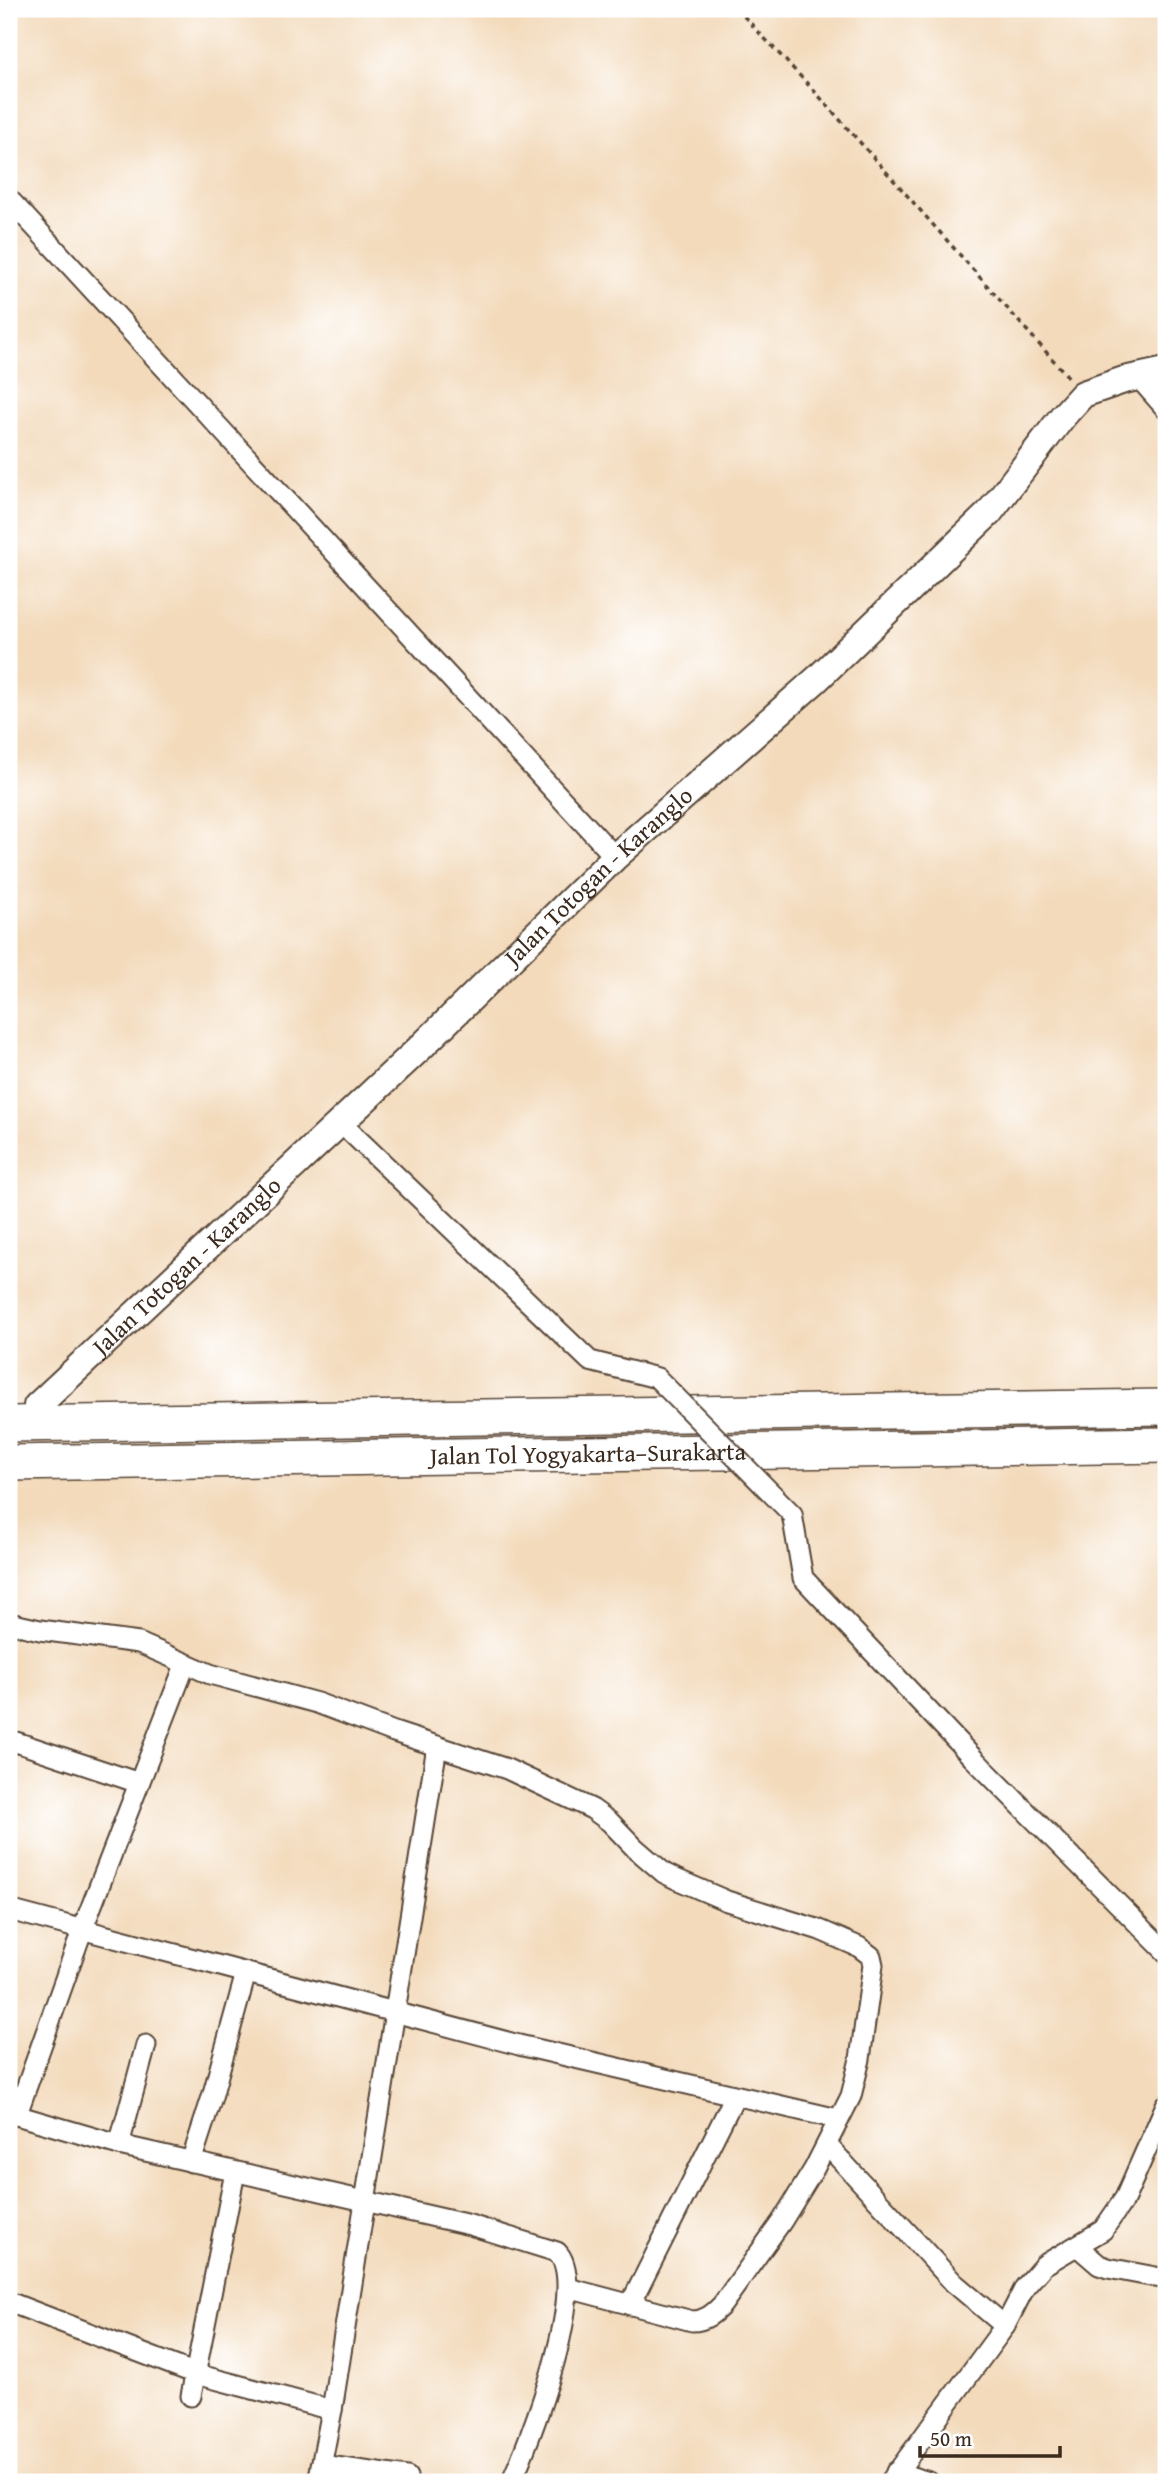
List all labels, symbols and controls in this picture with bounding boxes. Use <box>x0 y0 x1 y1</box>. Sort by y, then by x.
street label: Jalan Totogan - Karanglo <box>494 778 700 976</box>
street label: Jalan Totogan - Karanglo <box>82 1168 289 1365</box>
street label: Jalan Tol Yogyakarta–Surakarta <box>427 1434 747 1473</box>
scale bar <box>920 2414 1060 2458</box>
text: 50 m <box>930 2423 972 2454</box>

